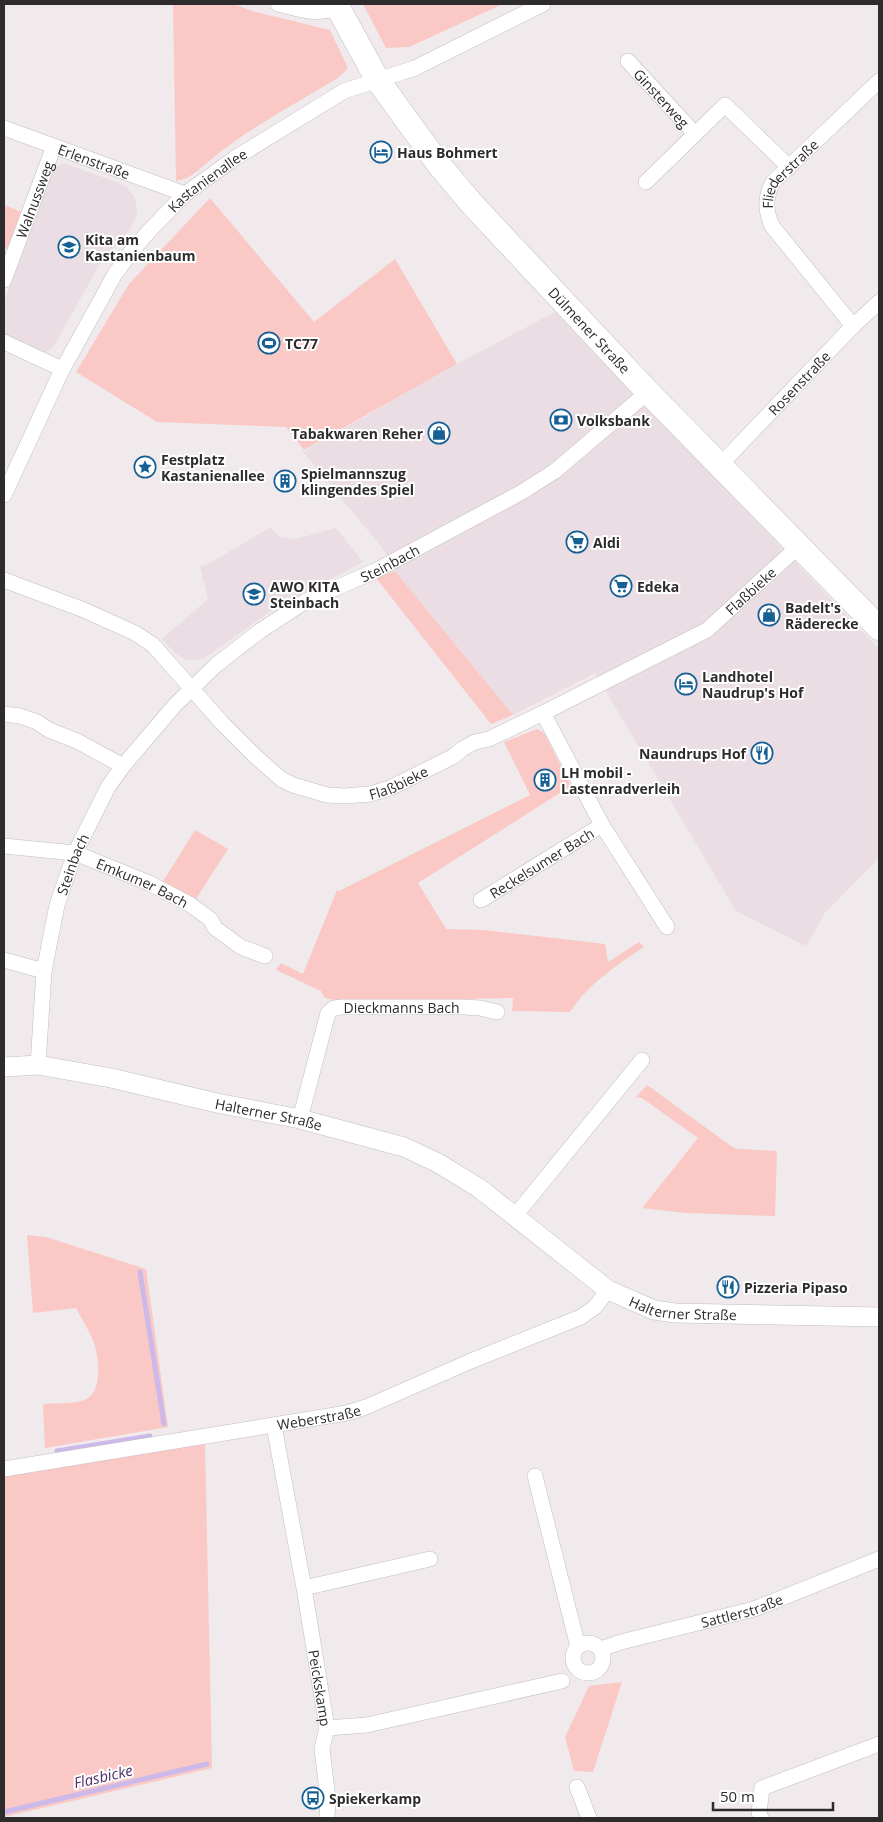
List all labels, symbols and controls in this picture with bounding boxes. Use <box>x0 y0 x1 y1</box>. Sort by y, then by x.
street label: Ginsterweg <box>630 64 694 132</box>
street label: Fliederstraße <box>757 135 822 209</box>
street label: Erlenstraße <box>56 139 133 183</box>
hotel icon: Haus Bohmert <box>369 140 393 164</box>
place label: Haus Bohmert <box>397 143 498 162</box>
street label: Kastanienallee <box>163 144 250 216</box>
street label: Walnussweg <box>11 158 57 241</box>
place label: Kita am Kastanienbaum <box>85 230 195 265</box>
school or university icon: Kita am Kastanienbaum <box>57 235 81 259</box>
street label: Dülmener Straße <box>545 283 635 377</box>
sports icon: TC77 <box>257 331 281 355</box>
place label: TC77 <box>285 334 318 353</box>
street label: Rosenstraße <box>764 346 834 419</box>
bank icon: Volksbank <box>549 408 573 432</box>
place label: Volksbank <box>577 411 650 430</box>
shop icon: Tabakwaren Reher <box>427 421 451 445</box>
place label: Tabakwaren Reher <box>291 424 424 443</box>
place label: Festplatz Kastanienallee <box>161 450 265 485</box>
place icon: Festplatz Kastanienallee <box>133 455 157 479</box>
place label: Spielmannszug klingendes Spiel <box>301 464 414 499</box>
building icon: Spielmannszug klingendes Spiel <box>273 469 297 493</box>
supermarket icon: Aldi <box>565 530 589 554</box>
place label: Aldi <box>593 533 620 552</box>
street label: Steinbach <box>357 539 423 586</box>
street label: Flaßbieke <box>721 562 780 619</box>
supermarket icon: Edeka <box>609 574 633 598</box>
place label: AWO KITA Steinbach <box>270 577 340 612</box>
place label: Edeka <box>637 577 679 596</box>
school or university icon: AWO KITA Steinbach <box>242 582 266 606</box>
place label: Badelt's Räderecke <box>785 598 859 633</box>
shop icon: Badelt's Räderecke <box>757 603 781 627</box>
place label: Landhotel Naudrup's Hof <box>702 667 805 702</box>
hotel icon: Landhotel Naudrup's Hof <box>674 672 698 696</box>
restaurant icon: Naundrups Hof <box>750 741 774 765</box>
place label: Naundrups Hof <box>639 744 748 763</box>
street label: Flaßbieke <box>367 761 431 803</box>
place label: LH mobil - Lastenradverleih <box>561 763 680 798</box>
building icon: LH mobil - Lastenradverleih <box>533 768 557 792</box>
street label: Reckelsumer Bach <box>485 823 597 902</box>
street label: Steinbach <box>52 830 93 897</box>
street label: Emkumer Bach <box>94 853 192 912</box>
street label: Dieckmanns Bach <box>343 998 460 1017</box>
street label: Halterner Straße <box>214 1093 325 1134</box>
restaurant icon: Pizzeria Pipaso <box>716 1275 740 1299</box>
place label: Pizzeria Pipaso <box>744 1278 848 1297</box>
street label: Halterner Straße <box>626 1291 737 1324</box>
street label: Weberstraße <box>275 1400 363 1434</box>
street label: Sattlerstraße <box>699 1589 785 1631</box>
street label: Peickskamp <box>305 1648 336 1728</box>
water label: Flasbicke <box>72 1759 135 1792</box>
scale bar <box>713 1780 833 1812</box>
bus stop icon: Spiekerkamp <box>301 1786 325 1810</box>
text: 50 m <box>720 1786 755 1806</box>
place label: Spiekerkamp <box>329 1789 421 1808</box>

